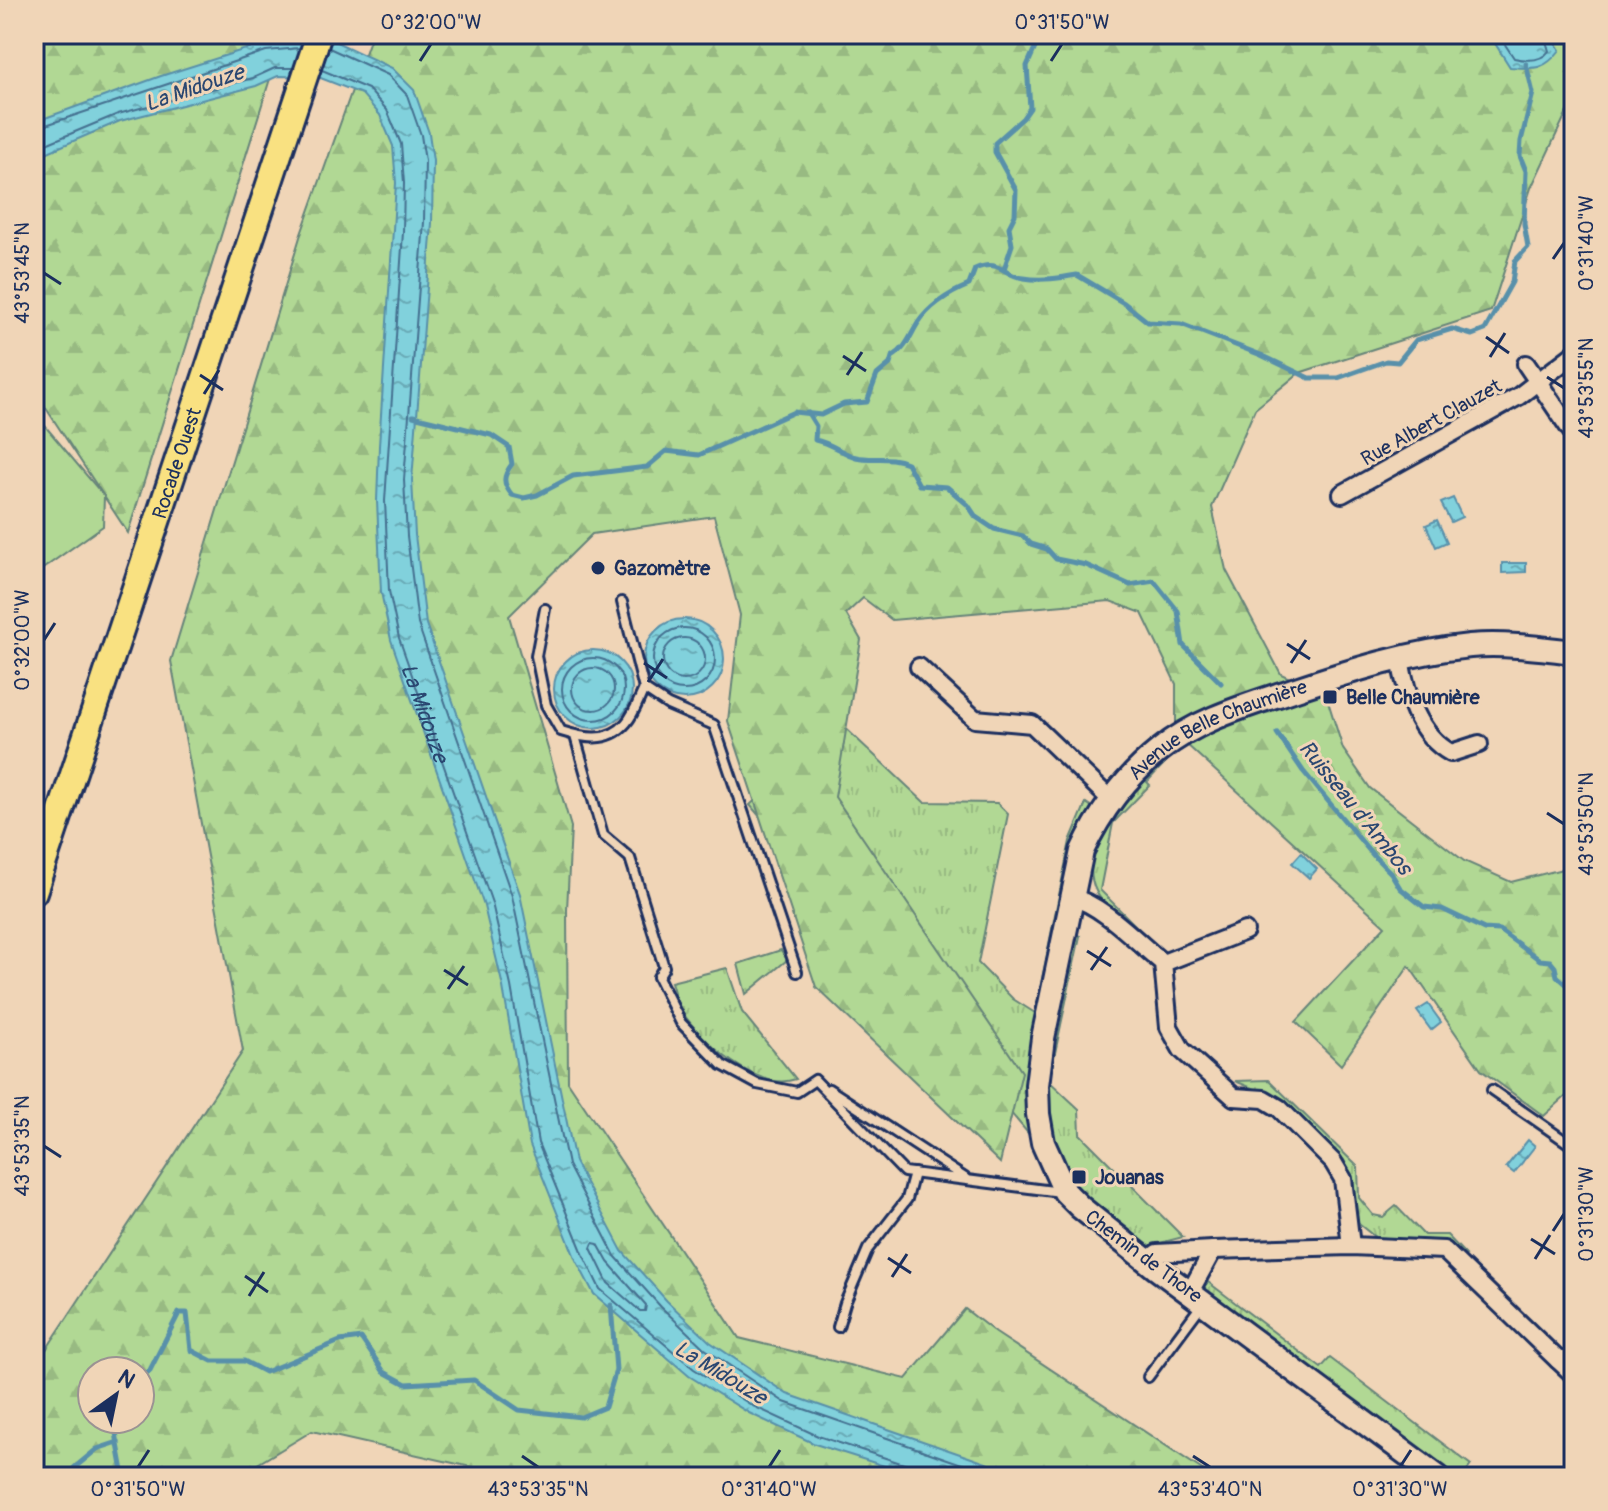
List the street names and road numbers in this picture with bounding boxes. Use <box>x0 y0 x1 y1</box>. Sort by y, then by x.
street label: Rue Albert Clauzet <box>1356 373 1507 471</box>
street label: Rocade Ouest <box>147 403 207 522</box>
street label: Avenue Belle Chaumière <box>1123 674 1310 785</box>
street label: Chemin de Thore <box>1080 1204 1207 1309</box>

